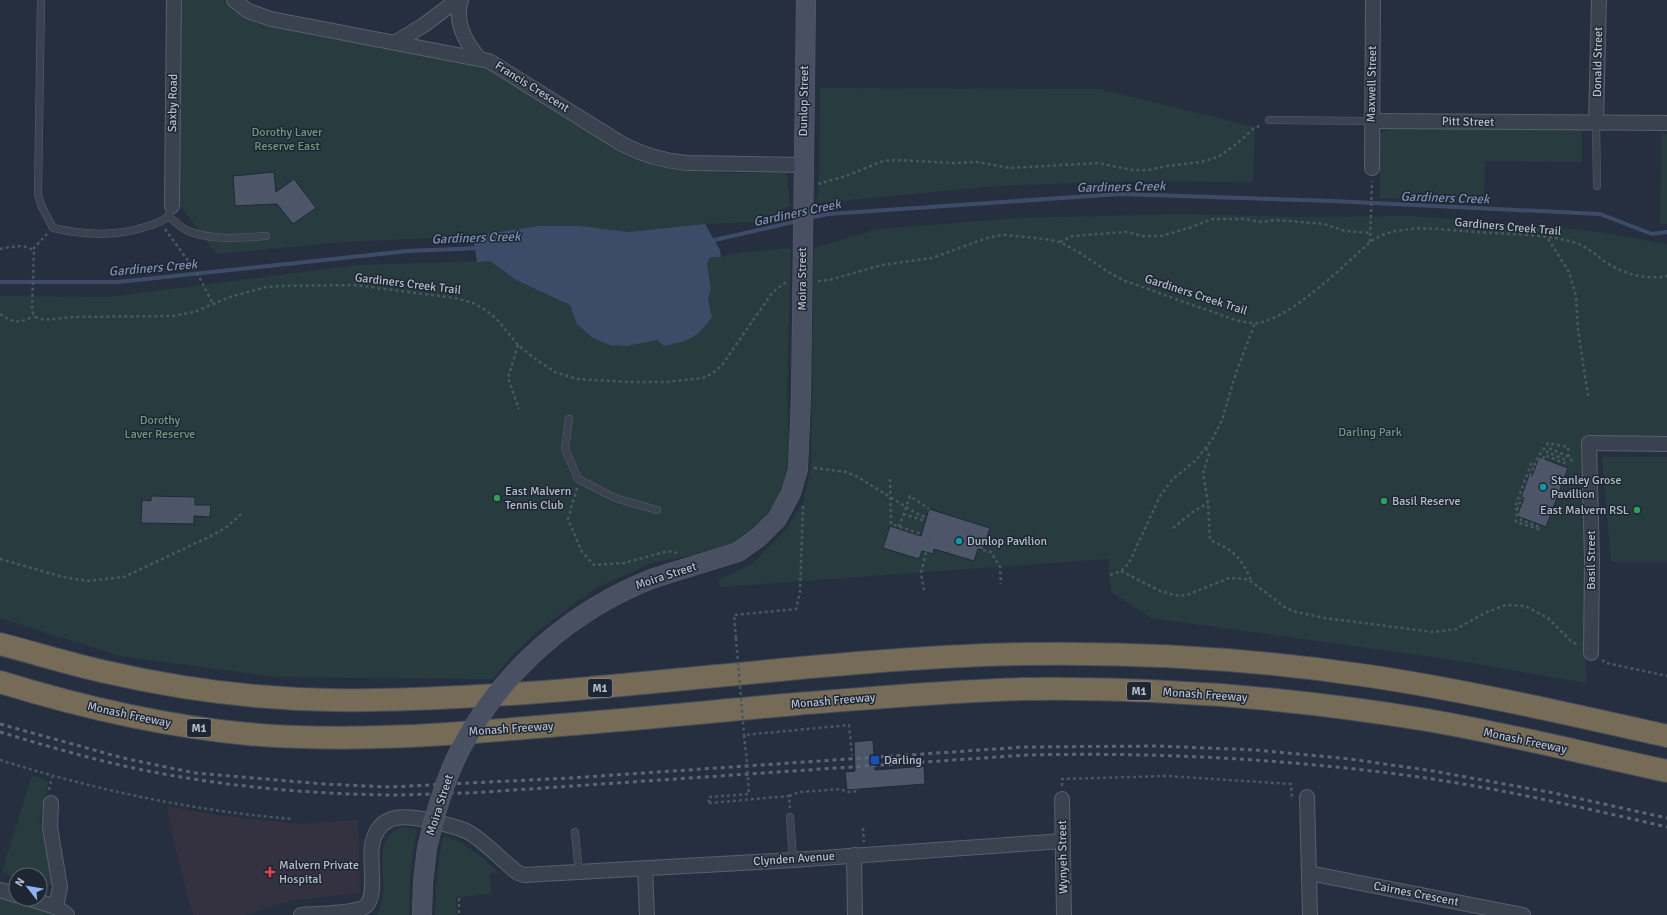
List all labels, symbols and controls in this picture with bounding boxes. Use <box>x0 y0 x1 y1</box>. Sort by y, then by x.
street label: Donald Street <box>1590 27 1606 97</box>
street label: Maxwell Street <box>1364 45 1380 123</box>
street label: Francis Crescent <box>492 58 572 116</box>
street label: Dunlop Street <box>796 65 812 137</box>
street label: Saxby Road <box>165 74 181 132</box>
street label: Pitt Street <box>1442 114 1494 130</box>
park label: Dorothy Laver Reserve East <box>252 125 323 154</box>
water label: Gardiners Creek <box>1076 178 1167 196</box>
water label: Gardiners Creek <box>1400 188 1491 208</box>
water label: Gardiners Creek <box>752 196 844 230</box>
street label: Gardiners Creek Trail <box>1454 215 1563 239</box>
water label: Gardiners Creek <box>431 228 522 248</box>
street label: Moira Street <box>795 247 810 311</box>
water label: Gardiners Creek <box>108 256 199 280</box>
street label: Gardiners Creek Trail <box>354 270 463 298</box>
street label: Gardiners Creek Trail <box>1143 271 1250 319</box>
park label: Dorothy Laver Reserve <box>125 413 195 442</box>
park label: Darling Park <box>1338 425 1402 440</box>
place label: Stanley Grose Pavillion <box>1551 473 1621 502</box>
marker: Stanley Grose Pavillion <box>1538 482 1548 492</box>
place label: East Malvern Tennis Club <box>505 484 571 513</box>
marker: East Malvern Tennis Club <box>492 493 502 503</box>
place label: Basil Reserve <box>1392 494 1460 509</box>
marker: Basil Reserve <box>1379 496 1389 506</box>
place label: East Malvern RSL <box>1540 503 1629 518</box>
marker: East Malvern RSL <box>1632 505 1642 515</box>
street label: Basil Street <box>1584 530 1599 590</box>
place label: Dunlop Pavilion <box>967 534 1047 549</box>
marker: Dunlop Pavilion <box>954 536 964 546</box>
street label: Moira Street <box>633 559 699 593</box>
road number: M1 <box>588 679 612 697</box>
road number: M1 <box>1127 682 1151 700</box>
street label: Monash Freeway <box>1162 685 1248 705</box>
street label: Monash Freeway <box>790 690 876 712</box>
street label: Monash Freeway <box>86 699 173 731</box>
road number: M1 <box>187 719 211 737</box>
street label: Monash Freeway <box>468 719 554 739</box>
street label: Monash Freeway <box>1482 725 1569 757</box>
place label: Darling <box>884 753 922 768</box>
marker: Darling <box>869 754 881 766</box>
street label: Moira Street <box>423 772 457 838</box>
street label: Wynyeh Street <box>1055 820 1071 894</box>
street label: Clynden Avenue <box>753 849 835 869</box>
place label: Malvern Private Hospital <box>279 858 359 887</box>
marker: Malvern Private Hospital <box>264 866 276 878</box>
north arrow <box>8 867 48 907</box>
text: N <box>12 875 27 889</box>
street label: Cairnes Crescent <box>1372 878 1460 910</box>

